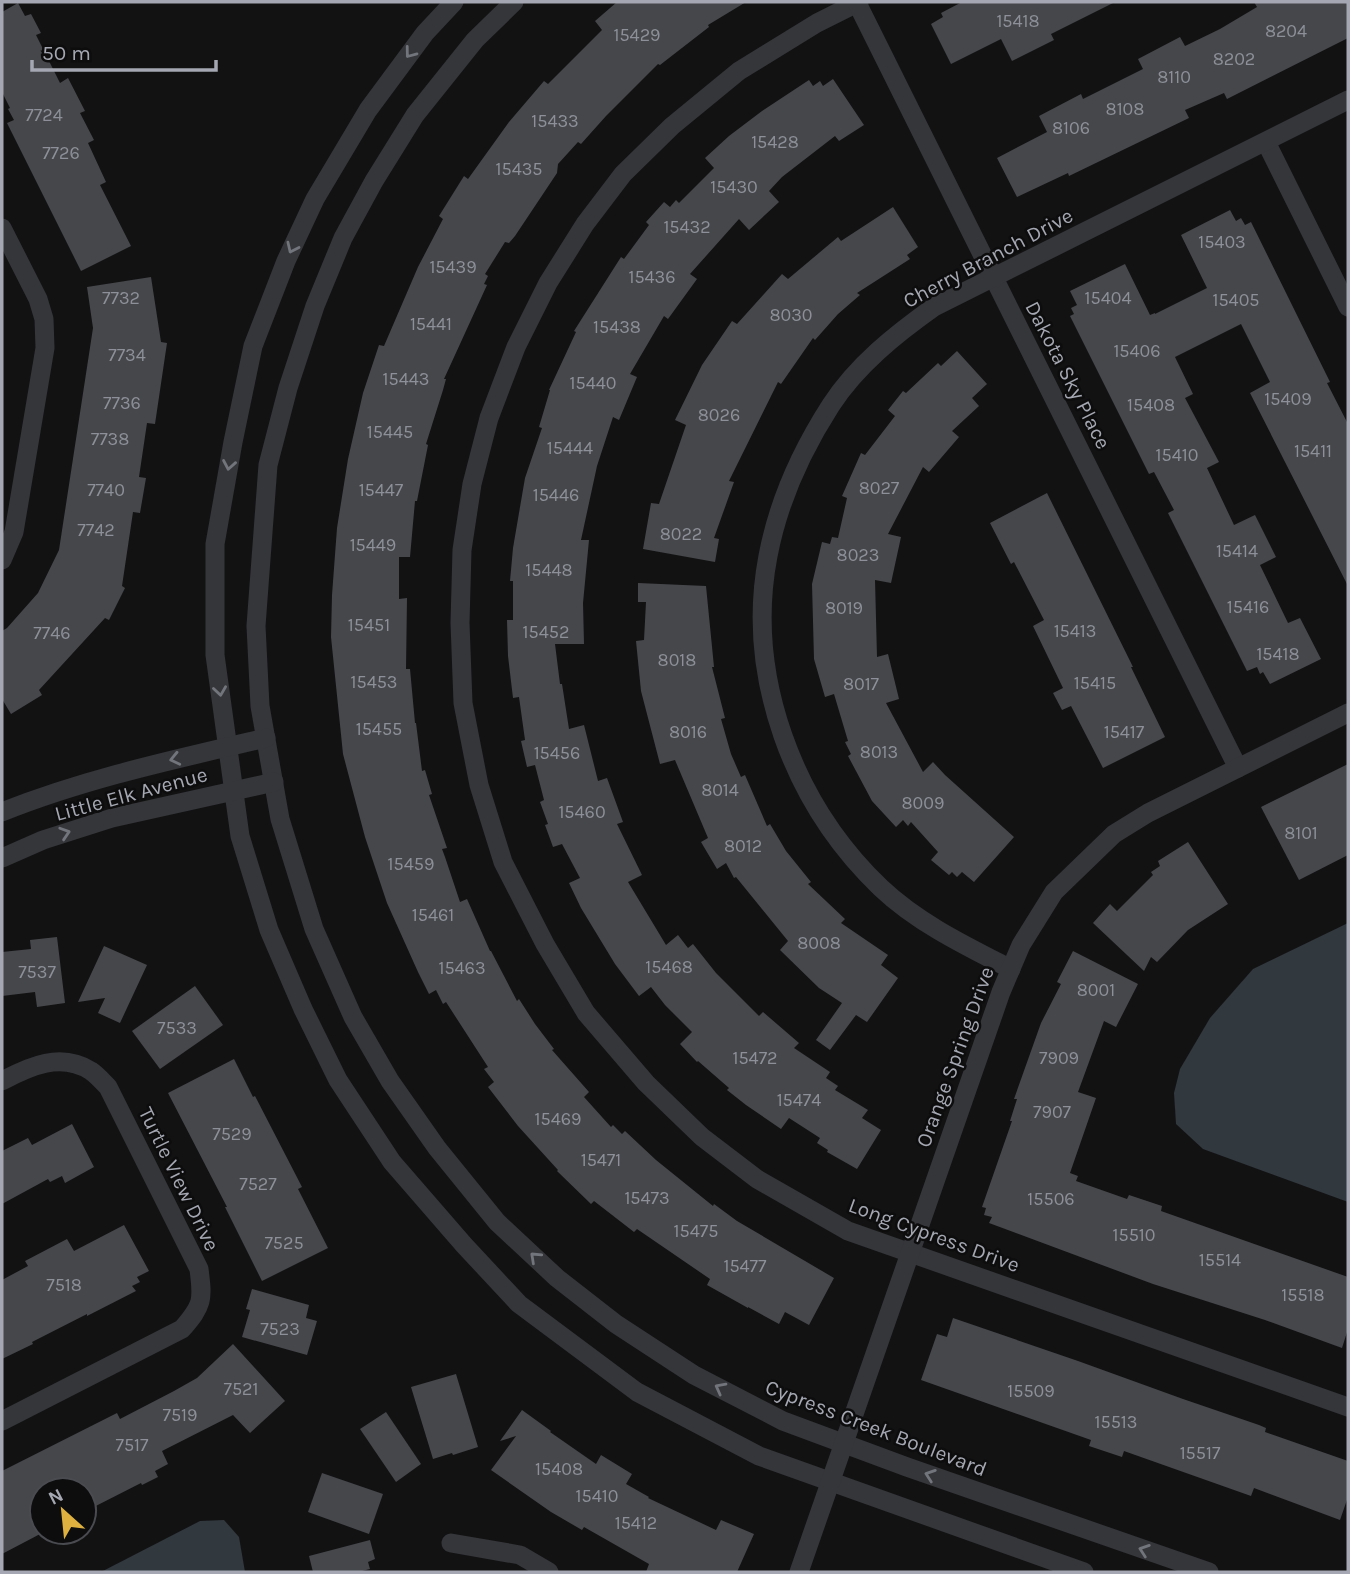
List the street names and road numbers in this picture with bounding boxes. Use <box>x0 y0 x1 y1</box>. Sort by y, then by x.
street label: Cherry Branch Drive <box>899 203 1077 313</box>
street label: Dakota Sky Place <box>1020 297 1116 453</box>
street label: Little Elk Avenue <box>52 762 210 826</box>
street label: Orange Spring Drive <box>911 963 999 1151</box>
street label: Turtle View Drive <box>134 1103 224 1255</box>
street label: Long Cypress Drive <box>845 1193 1023 1277</box>
street label: Cypress Creek Boulevard <box>762 1375 990 1481</box>

